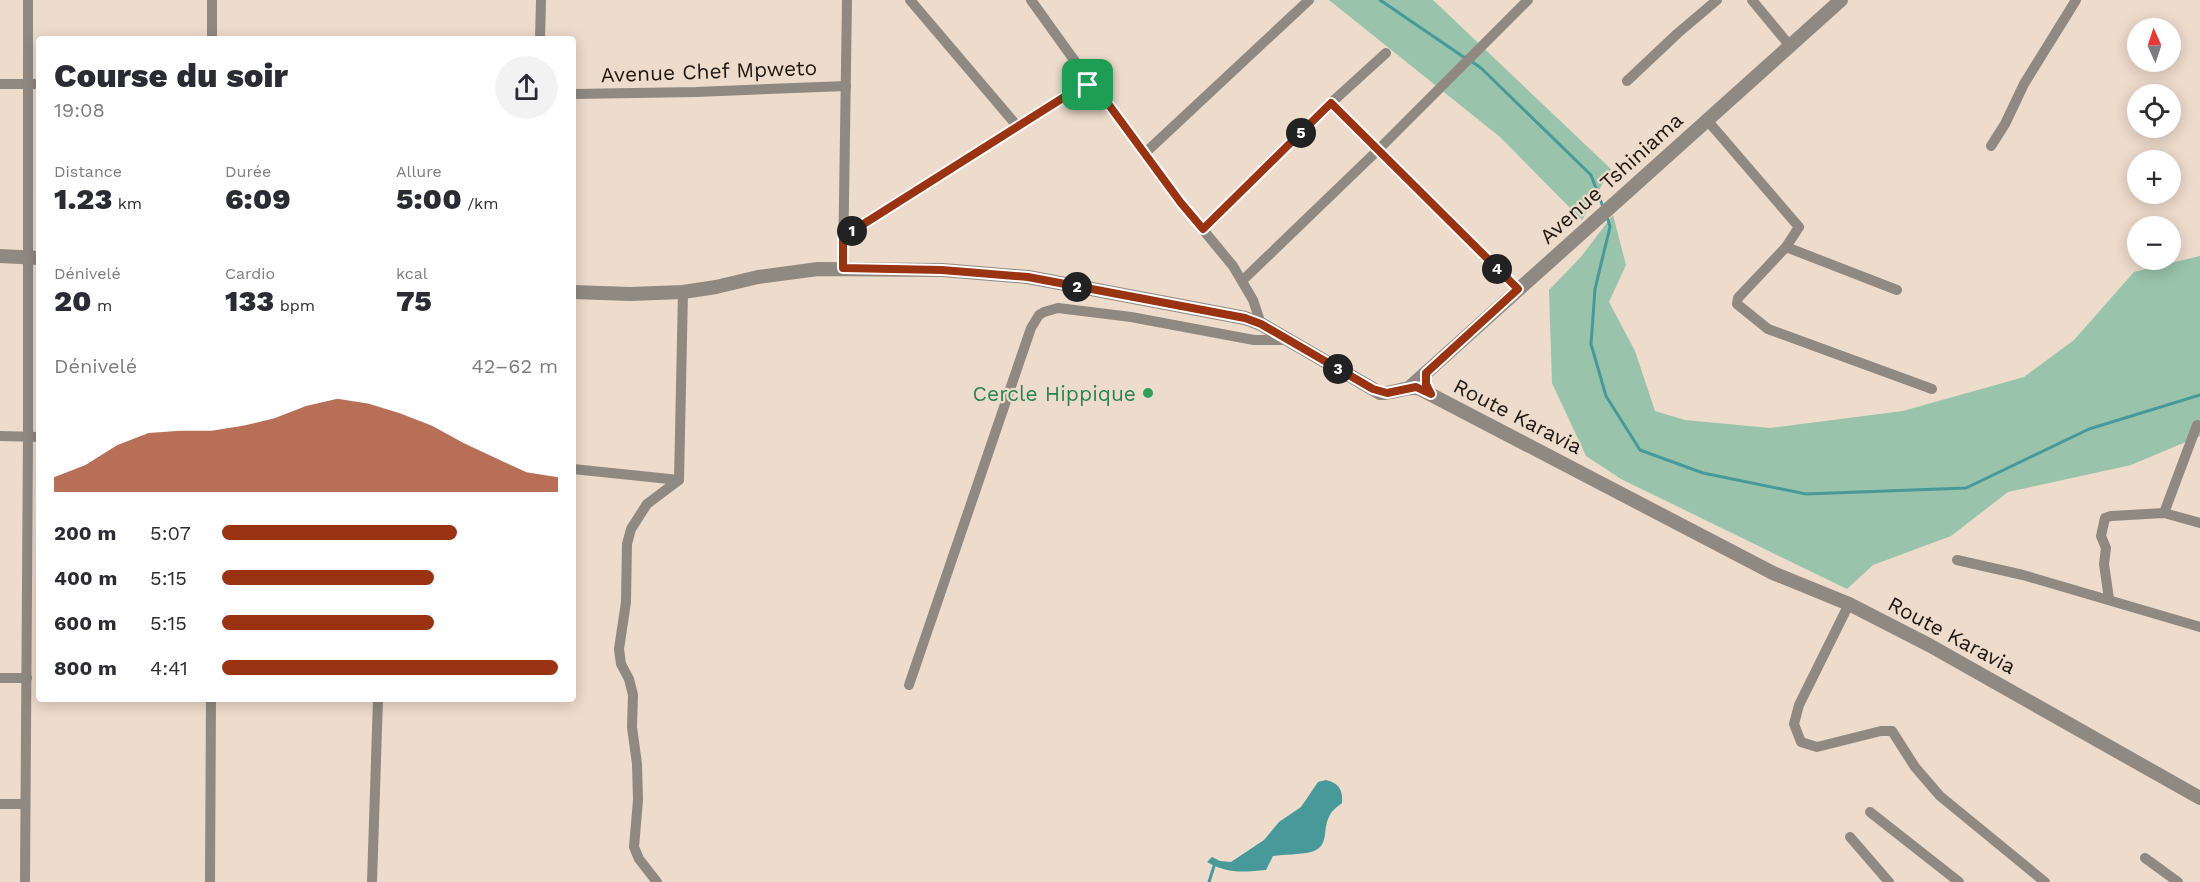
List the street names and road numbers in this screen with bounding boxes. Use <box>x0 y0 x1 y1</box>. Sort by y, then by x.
street label: Avenue Chef Mpweto <box>600 55 818 87</box>
street label: Avenue Tshiniama <box>1534 107 1688 249</box>
street label: Route Karavia <box>1450 373 1587 459</box>
street label: Route Karavia <box>1884 591 2020 679</box>

